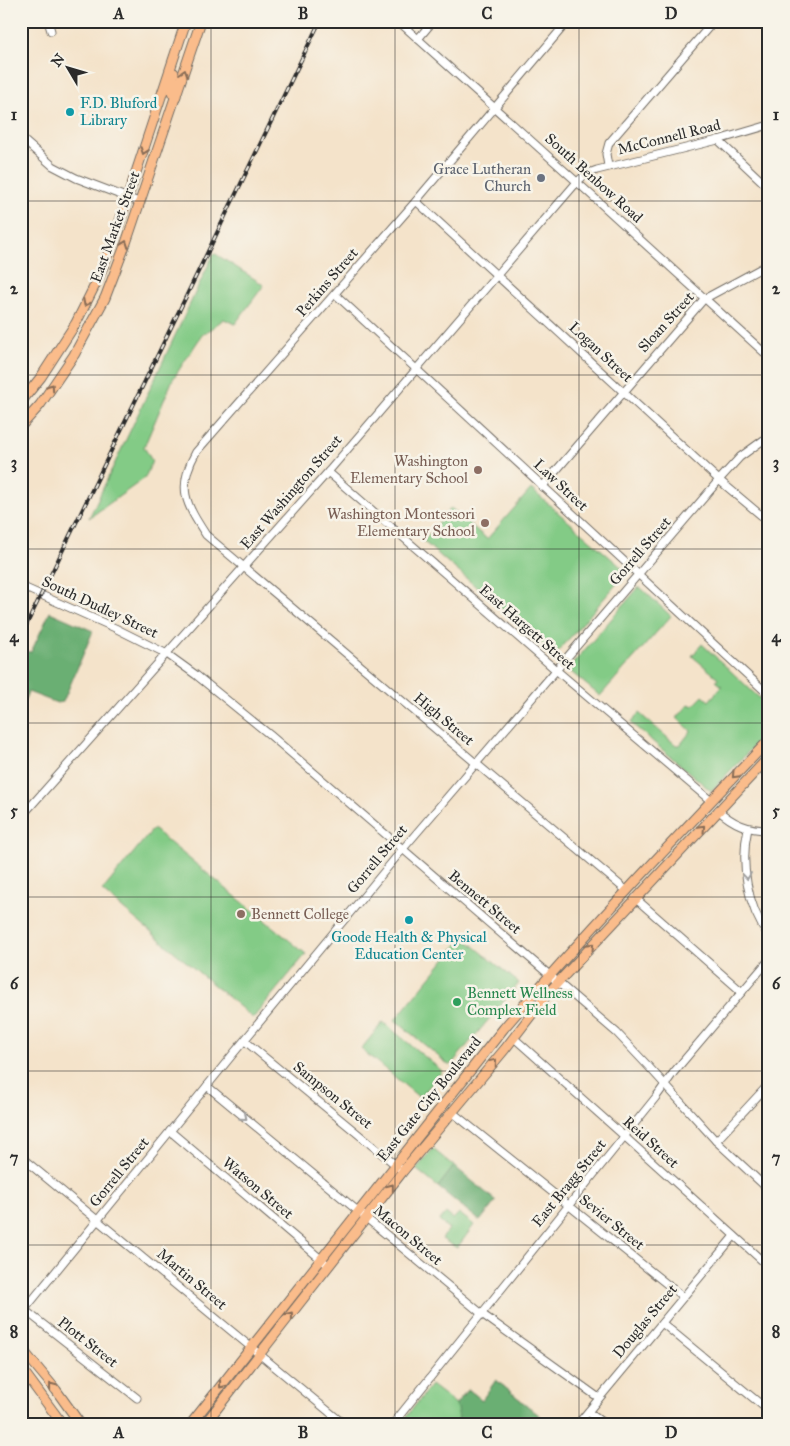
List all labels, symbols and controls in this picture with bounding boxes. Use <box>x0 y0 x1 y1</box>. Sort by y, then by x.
text: A <box>113 4 125 23</box>
text: B <box>298 4 308 23</box>
text: C <box>482 4 493 23</box>
text: D <box>665 4 678 23</box>
north arrow <box>42 42 92 92</box>
text: N <box>48 50 69 70</box>
one-way arrow <box>178 70 188 78</box>
place label: F.D. Bluford Library <box>80 94 158 129</box>
text: 1 <box>11 105 18 124</box>
text: 1 <box>773 105 780 124</box>
marker: F.D. Bluford Library <box>64 106 76 118</box>
street label: McConnell Road <box>616 115 723 158</box>
street label: South Benbow Road <box>541 129 647 227</box>
one-way arrow <box>140 146 150 155</box>
place label: Grace Lutheran Church <box>433 160 532 195</box>
street label: East Market Street <box>86 168 144 285</box>
marker: Grace Lutheran Church <box>535 172 547 184</box>
one-way arrow <box>119 240 129 248</box>
street label: Perkins Street <box>292 243 362 320</box>
text: 2 <box>10 279 19 298</box>
text: 2 <box>772 279 781 298</box>
street label: Sloan Street <box>634 288 698 356</box>
one-way arrow <box>82 297 92 306</box>
street label: Logan Street <box>565 318 637 387</box>
one-way arrow <box>45 384 54 393</box>
street label: East Washington Street <box>236 431 346 553</box>
place label: Washington Elementary School <box>350 452 469 487</box>
text: 3 <box>11 453 17 473</box>
text: 3 <box>773 453 779 473</box>
street label: Law Street <box>530 455 592 515</box>
marker: Washington Elementary School <box>472 464 484 476</box>
place label: Washington Montessori Elementary School <box>327 505 476 540</box>
street label: Gorrell Street <box>605 513 675 589</box>
marker: Washington Montessori Elementary School <box>479 517 491 529</box>
street label: South Dudley Street <box>39 572 162 642</box>
street label: East Hargett Street <box>476 581 579 674</box>
text: 4 <box>10 627 20 647</box>
text: 4 <box>772 627 782 647</box>
street label: High Street <box>410 689 478 750</box>
one-way arrow <box>732 770 741 779</box>
text: 5 <box>10 801 18 820</box>
text: 5 <box>772 801 780 820</box>
street label: Gorrell Street <box>343 820 412 897</box>
one-way arrow <box>696 824 705 833</box>
street label: Bennett Street <box>445 866 526 938</box>
one-way arrow <box>741 873 752 881</box>
place label: Bennett College <box>251 905 349 923</box>
marker: Bennett College <box>235 908 247 920</box>
marker: Goode Health & Physical Education Center <box>403 914 415 926</box>
place label: Goode Health & Physical Education Center <box>331 928 488 963</box>
one-way arrow <box>585 943 594 952</box>
text: 6 <box>10 974 19 993</box>
text: 6 <box>772 974 781 993</box>
place label: Bennett Wellness Complex Field <box>467 984 573 1019</box>
marker: Bennett Wellness Complex Field <box>451 996 463 1008</box>
street label: East Gate City Boulevard <box>373 1033 485 1165</box>
street label: Sampson Street <box>290 1058 377 1133</box>
one-way arrow <box>488 1059 497 1068</box>
one-way arrow <box>239 1111 248 1120</box>
street label: Reid Street <box>619 1112 683 1172</box>
street label: Gorrell Street <box>85 1133 153 1211</box>
street label: East Bragg Street <box>528 1135 610 1230</box>
text: 7 <box>10 1148 19 1167</box>
text: 7 <box>772 1148 781 1167</box>
street label: Watson Street <box>219 1153 298 1223</box>
one-way arrow <box>385 1184 393 1193</box>
street label: Sevier Street <box>576 1190 649 1254</box>
street label: Macon Street <box>370 1201 447 1269</box>
street label: Martin Street <box>153 1245 231 1314</box>
street label: Douglas Street <box>609 1280 682 1362</box>
one-way arrow <box>285 1312 293 1321</box>
street label: Plott Street <box>54 1313 122 1371</box>
text: 8 <box>10 1322 18 1341</box>
text: 8 <box>772 1322 780 1341</box>
one-way arrow <box>219 1379 227 1388</box>
one-way arrow <box>49 1382 58 1391</box>
text: A <box>113 1423 125 1442</box>
text: B <box>298 1423 308 1442</box>
text: C <box>482 1423 493 1442</box>
text: D <box>665 1423 678 1442</box>

